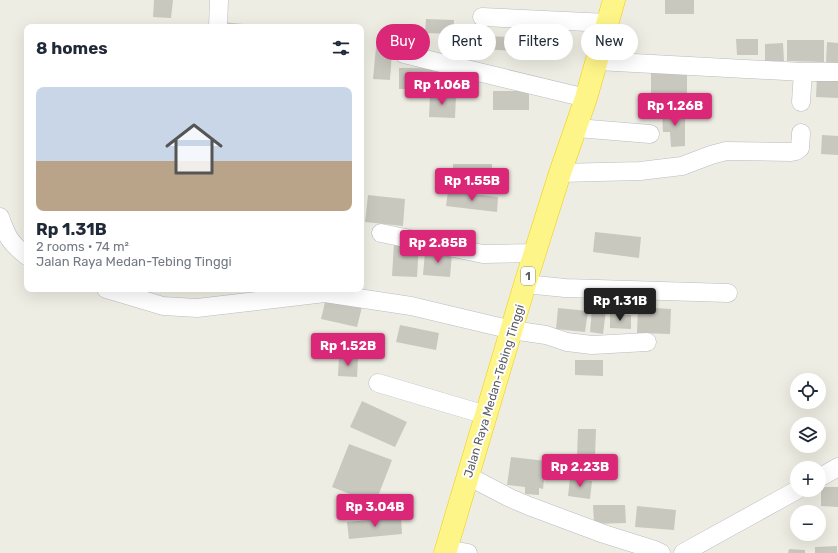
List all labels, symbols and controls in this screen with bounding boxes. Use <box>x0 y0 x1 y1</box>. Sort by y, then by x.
chip: Buy <box>376 24 430 60</box>
chip: Rent <box>438 24 496 60</box>
chip: Filters <box>504 24 573 60</box>
chip: New <box>581 24 638 60</box>
icon: filters <box>330 37 352 59</box>
text: 8 homes <box>36 38 108 58</box>
pin: Rp 1.06B <box>401 72 483 106</box>
text: Rp 1.06B <box>414 77 470 92</box>
pin: Rp 1.26B <box>634 93 716 127</box>
text: Rp 1.26B <box>647 98 703 113</box>
icon: home <box>158 113 230 185</box>
pin: Rp 1.55B <box>431 168 513 202</box>
text: Rp 1.55B <box>444 173 500 188</box>
text: Rp 1.31B <box>36 219 107 239</box>
pin: Rp 2.85B <box>397 230 479 264</box>
text: Rp 2.85B <box>409 235 467 250</box>
text: 2 rooms · 74 m² <box>36 239 129 254</box>
text: Jalan Raya Medan-Tebing Tinggi <box>36 254 232 269</box>
road number: 1 <box>521 267 535 285</box>
pin: Rp 1.31B <box>579 288 661 322</box>
text: Rp 1.31B <box>593 293 647 308</box>
street label: Jalan Raya Medan-Tebing Tinggi <box>461 303 527 479</box>
pin: Rp 1.52B <box>307 333 389 367</box>
text: Rp 1.52B <box>320 338 376 353</box>
map controls <box>790 373 826 541</box>
button: locate <box>790 373 826 409</box>
button: layers <box>790 417 826 453</box>
pin: Rp 2.23B <box>539 454 621 488</box>
text: Rp 2.23B <box>551 459 609 474</box>
button: + <box>790 461 826 497</box>
pin: Rp 3.04B <box>334 494 416 528</box>
text: Rp 3.04B <box>346 499 405 514</box>
button: − <box>790 505 826 541</box>

